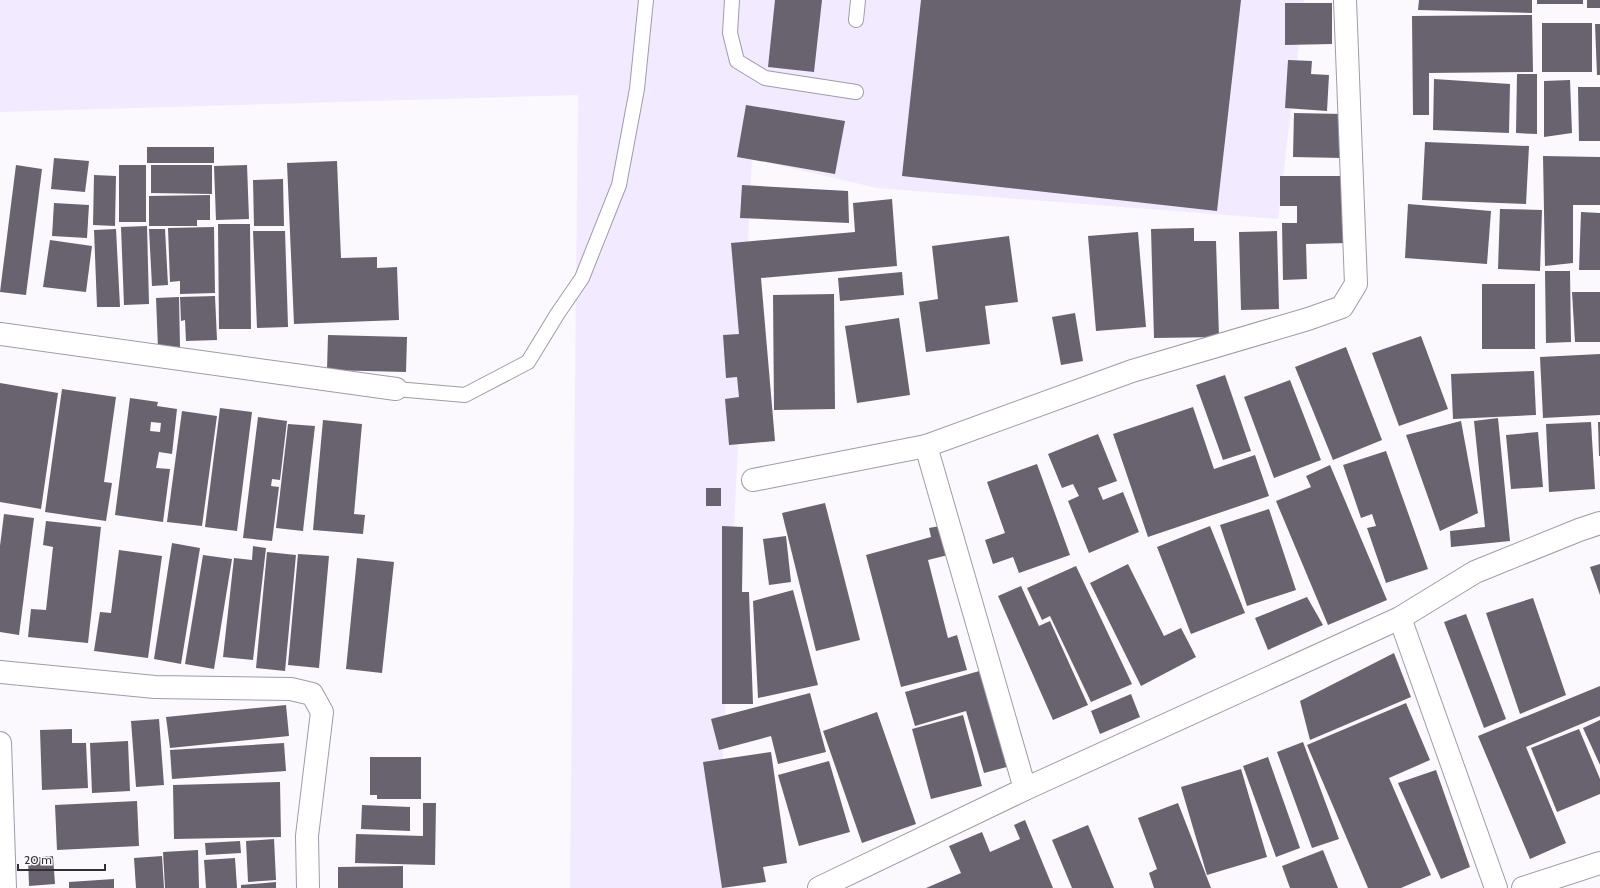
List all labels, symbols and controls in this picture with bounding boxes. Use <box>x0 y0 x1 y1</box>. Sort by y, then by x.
scale bar <box>18 846 105 872</box>
text: 20 m <box>24 852 52 867</box>

